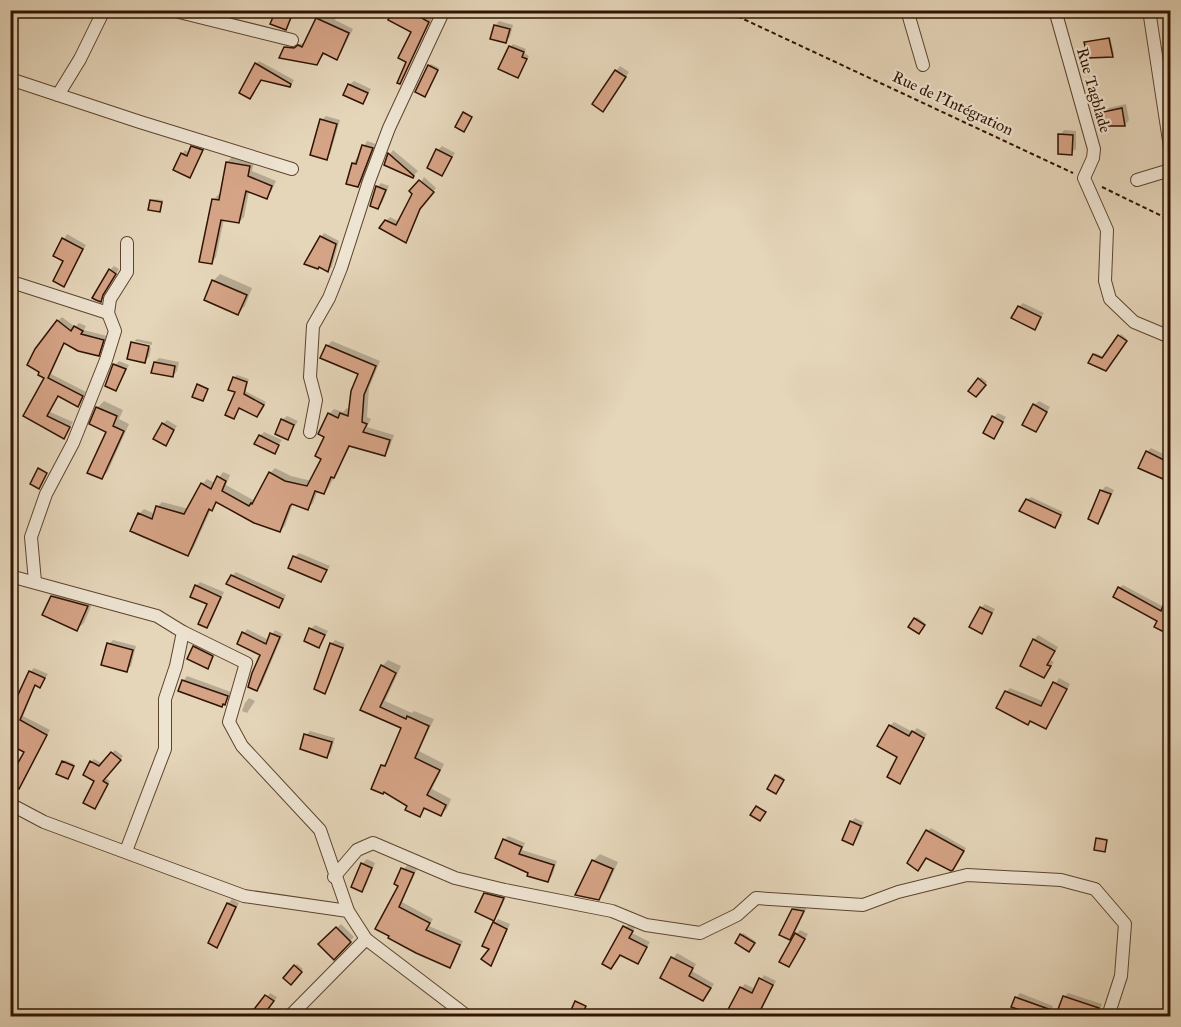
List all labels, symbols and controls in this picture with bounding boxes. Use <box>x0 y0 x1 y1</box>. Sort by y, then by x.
street label: Rue Tagblade <box>1072 45 1115 135</box>
street label: Rue de l'Intégration <box>889 67 1017 140</box>

